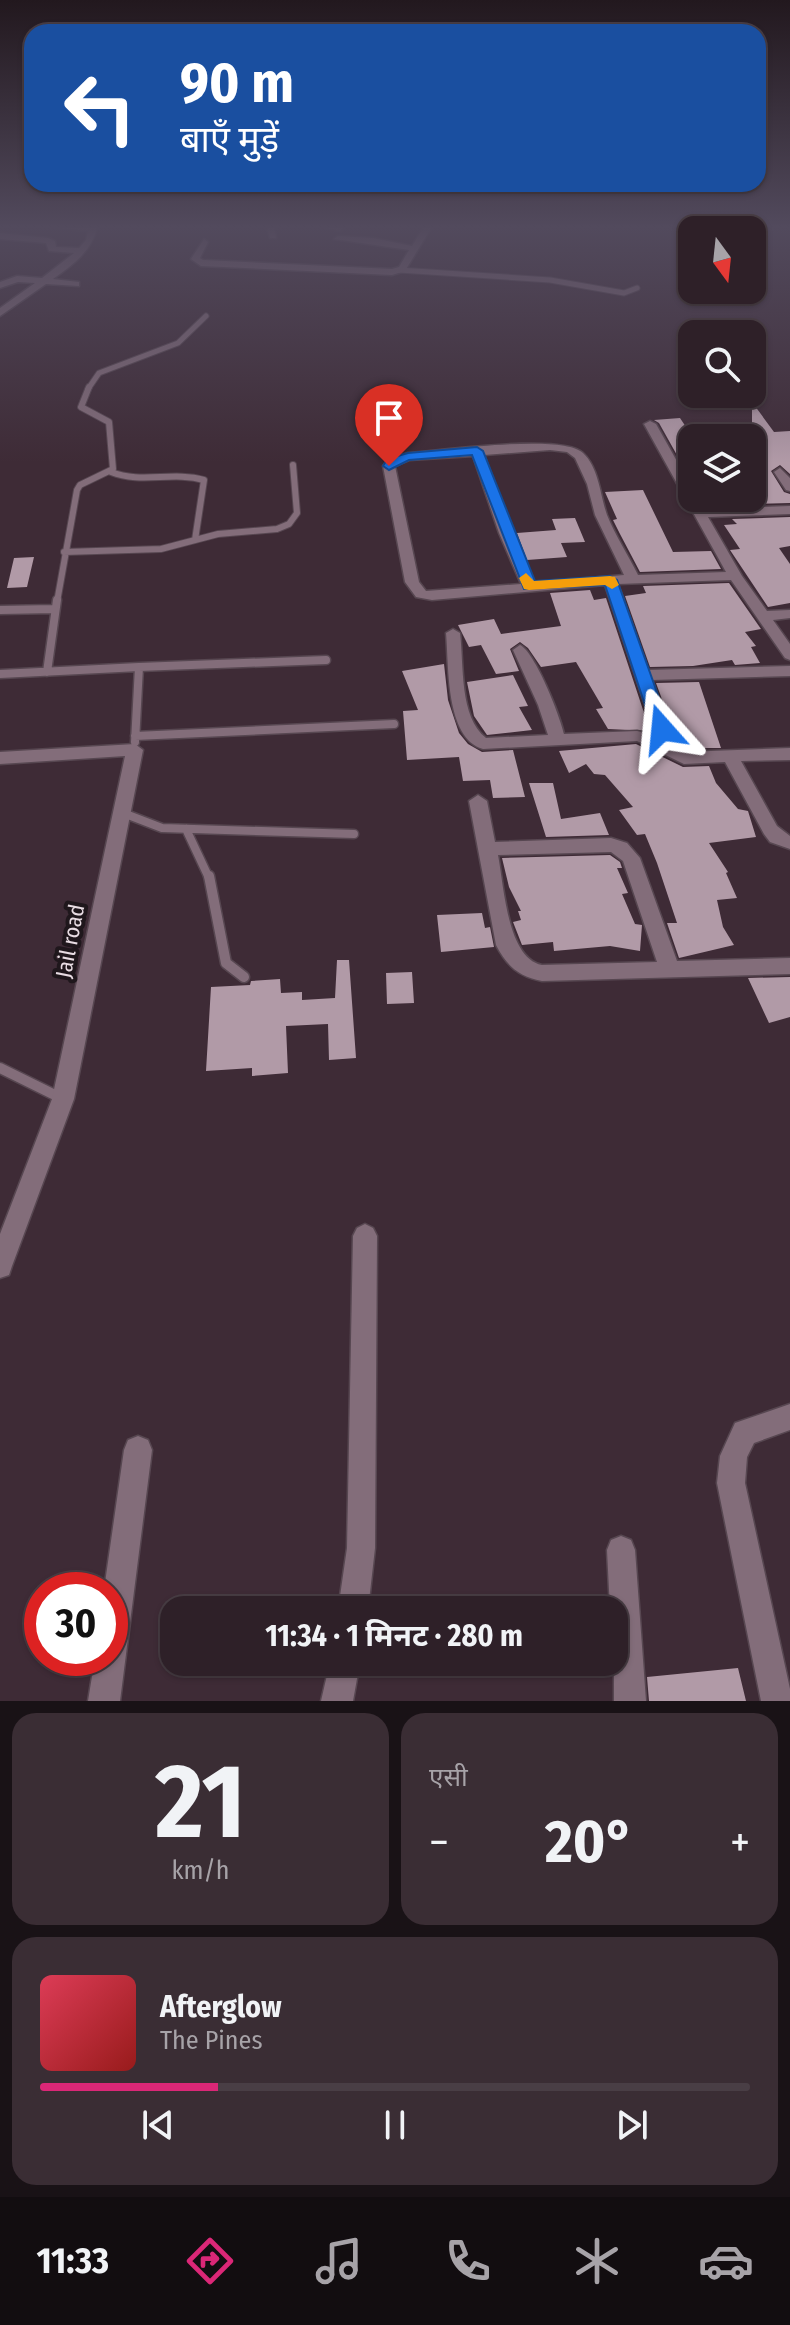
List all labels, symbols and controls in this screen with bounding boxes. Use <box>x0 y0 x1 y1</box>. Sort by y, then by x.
text: 90 m <box>180 50 294 117</box>
icon: left <box>48 56 152 160</box>
text: बाएँ मुड़ें <box>180 118 279 162</box>
north arrow <box>678 216 766 304</box>
map controls <box>678 216 766 512</box>
button: search <box>678 320 766 408</box>
pin <box>355 384 423 466</box>
icon: arrive <box>367 396 411 440</box>
button: layers <box>678 424 766 512</box>
position arrow <box>620 687 704 771</box>
street label: Jail road <box>50 902 90 980</box>
speed limit sign: 30 <box>24 1572 128 1676</box>
text: 11:34 · 1 मिनट · 280 m <box>265 1618 523 1654</box>
text: 21 <box>155 1740 246 1865</box>
text: एसी <box>429 1762 468 1793</box>
text: 20° <box>545 1806 634 1878</box>
text: − <box>429 1816 449 1869</box>
text: + <box>730 1816 750 1869</box>
text: km/h <box>172 1855 229 1886</box>
text: Afterglow <box>160 1989 282 2025</box>
text: The Pines <box>160 2025 263 2056</box>
icon: previous <box>136 2103 180 2147</box>
icon: pause <box>373 2103 417 2147</box>
icon: next <box>610 2103 654 2147</box>
icon: directions <box>182 2233 238 2289</box>
icon: music <box>311 2233 367 2289</box>
icon: phone <box>440 2233 496 2289</box>
icon: climate <box>569 2233 625 2289</box>
icon: car <box>698 2233 754 2289</box>
text: 11:33 <box>36 2239 109 2283</box>

